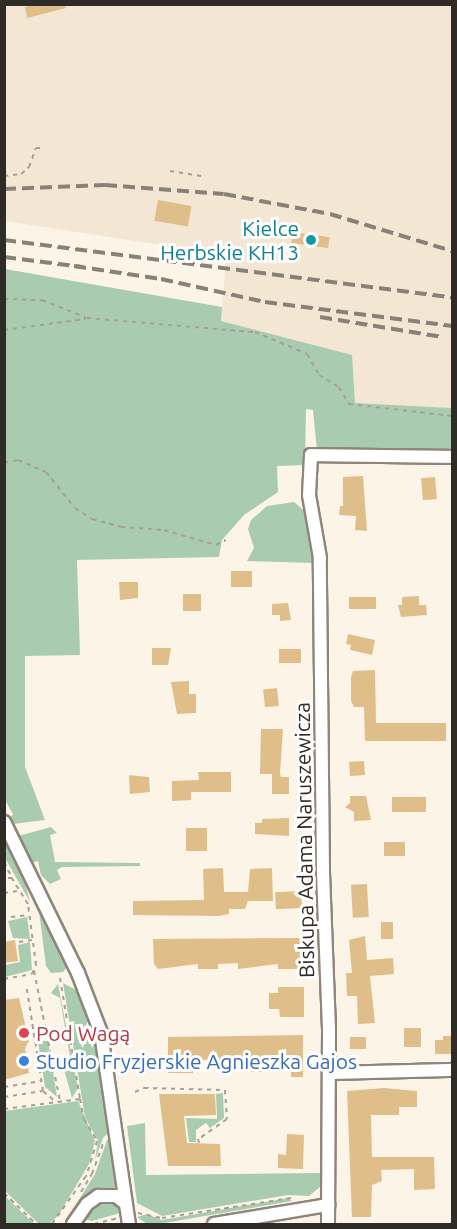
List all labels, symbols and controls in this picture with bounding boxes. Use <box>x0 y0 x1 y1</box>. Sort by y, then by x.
place label: Kielce Herbskie KH13 <box>160 215 299 265</box>
marker: Kielce Herbskie KH13 <box>304 233 318 247</box>
street label: Biskupa Adama Naruszewicza <box>289 702 319 978</box>
place label: Pod Wagą <box>36 1020 130 1046</box>
marker: Pod Wagą <box>17 1026 31 1040</box>
place label: Studio Fryzjerskie Agnieszka Gajos <box>36 1048 357 1074</box>
marker: Studio Fryzjerskie Agnieszka Gajos <box>17 1054 31 1068</box>

